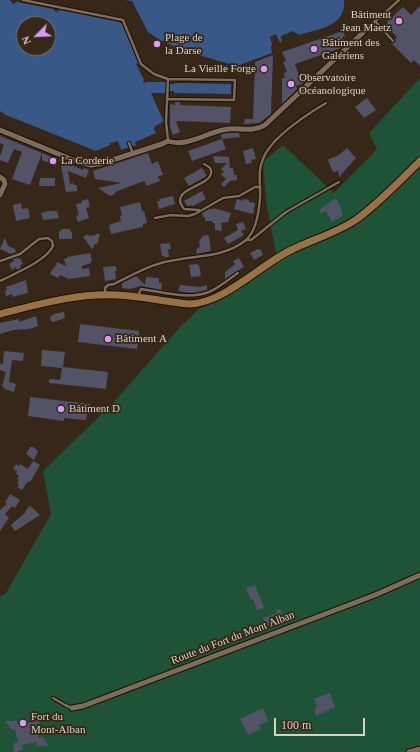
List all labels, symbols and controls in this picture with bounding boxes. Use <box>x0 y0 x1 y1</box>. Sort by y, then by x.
place label: Bâtiment Jean Maetz <box>341 8 391 34</box>
north arrow <box>16 16 56 56</box>
marker: Bâtiment Jean Maetz <box>394 16 404 26</box>
place label: Plage de la Darse <box>165 31 203 57</box>
text: N <box>19 34 33 47</box>
place label: Bâtiment des Galériens <box>322 36 380 62</box>
marker: Plage de la Darse <box>152 39 162 49</box>
marker: Bâtiment des Galériens <box>309 44 319 54</box>
place label: La Vieille Forge <box>184 62 256 76</box>
marker: La Vieille Forge <box>259 64 269 74</box>
place label: Observatoire Océanologique <box>299 71 366 97</box>
marker: Observatoire Océanologique <box>286 79 296 89</box>
place label: La Corderie <box>61 154 114 168</box>
marker: La Corderie <box>48 156 58 166</box>
place label: Bâtiment A <box>116 332 167 346</box>
marker: Bâtiment A <box>103 334 113 344</box>
place label: Bâtiment D <box>69 402 120 416</box>
marker: Bâtiment D <box>56 404 66 414</box>
street label: Route du Fort du Mont Alban <box>169 608 297 668</box>
place label: Fort du Mont-Alban <box>31 710 85 736</box>
scale bar <box>276 710 367 736</box>
marker: Fort du Mont-Alban <box>18 718 28 728</box>
text: 100 m <box>281 718 311 732</box>

